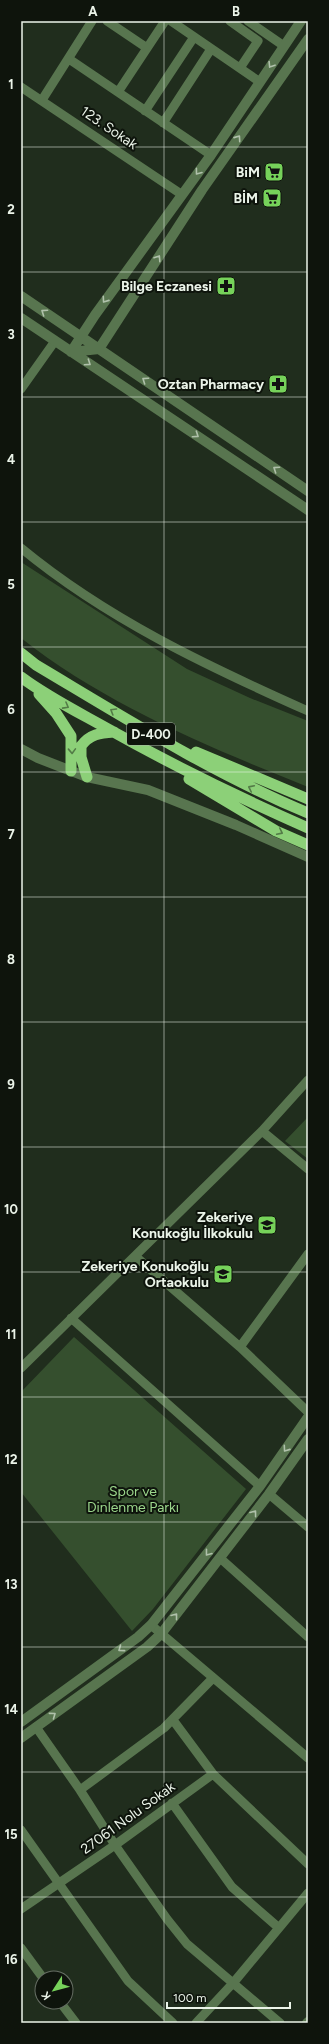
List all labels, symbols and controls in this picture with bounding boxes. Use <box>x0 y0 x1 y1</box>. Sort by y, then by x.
text: A <box>88 4 98 19</box>
text: B <box>232 4 240 19</box>
one-way arrow <box>269 61 276 68</box>
text: 1 <box>8 77 14 92</box>
street label: 123. Sokak <box>77 103 141 153</box>
one-way arrow <box>233 135 241 142</box>
supermarket icon: BiM <box>263 161 285 183</box>
place label: BiM <box>236 164 260 181</box>
one-way arrow <box>196 168 203 175</box>
supermarket icon: BİM <box>261 187 283 209</box>
place label: BİM <box>233 190 258 207</box>
text: 2 <box>7 202 15 217</box>
one-way arrow <box>153 255 161 262</box>
pharmacy icon: Bilge Eczanesi <box>215 275 237 297</box>
place label: Bilge Eczanesi <box>121 278 212 295</box>
one-way arrow <box>103 296 110 303</box>
one-way arrow <box>42 310 49 317</box>
text: 3 <box>7 327 15 342</box>
one-way arrow <box>83 358 90 365</box>
pharmacy icon: Oztan Pharmacy <box>267 373 289 395</box>
place label: Oztan Pharmacy <box>158 376 265 393</box>
one-way arrow <box>142 377 149 385</box>
one-way arrow <box>192 430 199 438</box>
text: 4 <box>7 452 15 467</box>
one-way arrow <box>273 466 280 474</box>
text: 5 <box>7 577 15 592</box>
one-way arrow <box>62 701 69 708</box>
text: 6 <box>7 702 15 717</box>
one-way arrow <box>110 708 117 716</box>
road number: D-400 <box>127 723 175 745</box>
one-way arrow <box>67 748 76 754</box>
one-way arrow <box>247 785 255 793</box>
text: 7 <box>7 827 15 842</box>
one-way arrow <box>275 827 283 835</box>
text: 8 <box>7 952 15 967</box>
text: 9 <box>7 1077 15 1092</box>
text: 10 <box>4 1202 18 1217</box>
place label: Zekeriye Konukoğlu İlkokulu <box>132 1209 253 1242</box>
school or university icon: Zekeriye Konukoğlu İlkokulu <box>256 1214 278 1236</box>
place label: Zekeriye Konukoğlu Ortaokulu <box>82 1258 209 1291</box>
school or university icon: Zekeriye Konukoğlu Ortaokulu <box>212 1263 234 1285</box>
text: 11 <box>6 1327 16 1342</box>
one-way arrow <box>284 1445 291 1452</box>
text: 12 <box>4 1452 18 1467</box>
park label: Spor ve Dinlenme Parkı <box>87 1483 179 1516</box>
one-way arrow <box>249 1511 256 1518</box>
one-way arrow <box>206 1549 213 1556</box>
text: 13 <box>5 1577 17 1592</box>
one-way arrow <box>170 1614 177 1621</box>
one-way arrow <box>118 1644 125 1652</box>
text: 14 <box>4 1702 18 1717</box>
one-way arrow <box>48 1713 55 1720</box>
street label: 27061 Nolu Sokak <box>78 1778 178 1858</box>
text: 15 <box>4 1827 18 1842</box>
text: 16 <box>4 1952 18 1967</box>
north arrow <box>34 1970 74 2010</box>
scale bar <box>167 1984 290 2010</box>
text: K <box>39 1988 54 2002</box>
text: 100 m <box>173 1991 207 2005</box>

